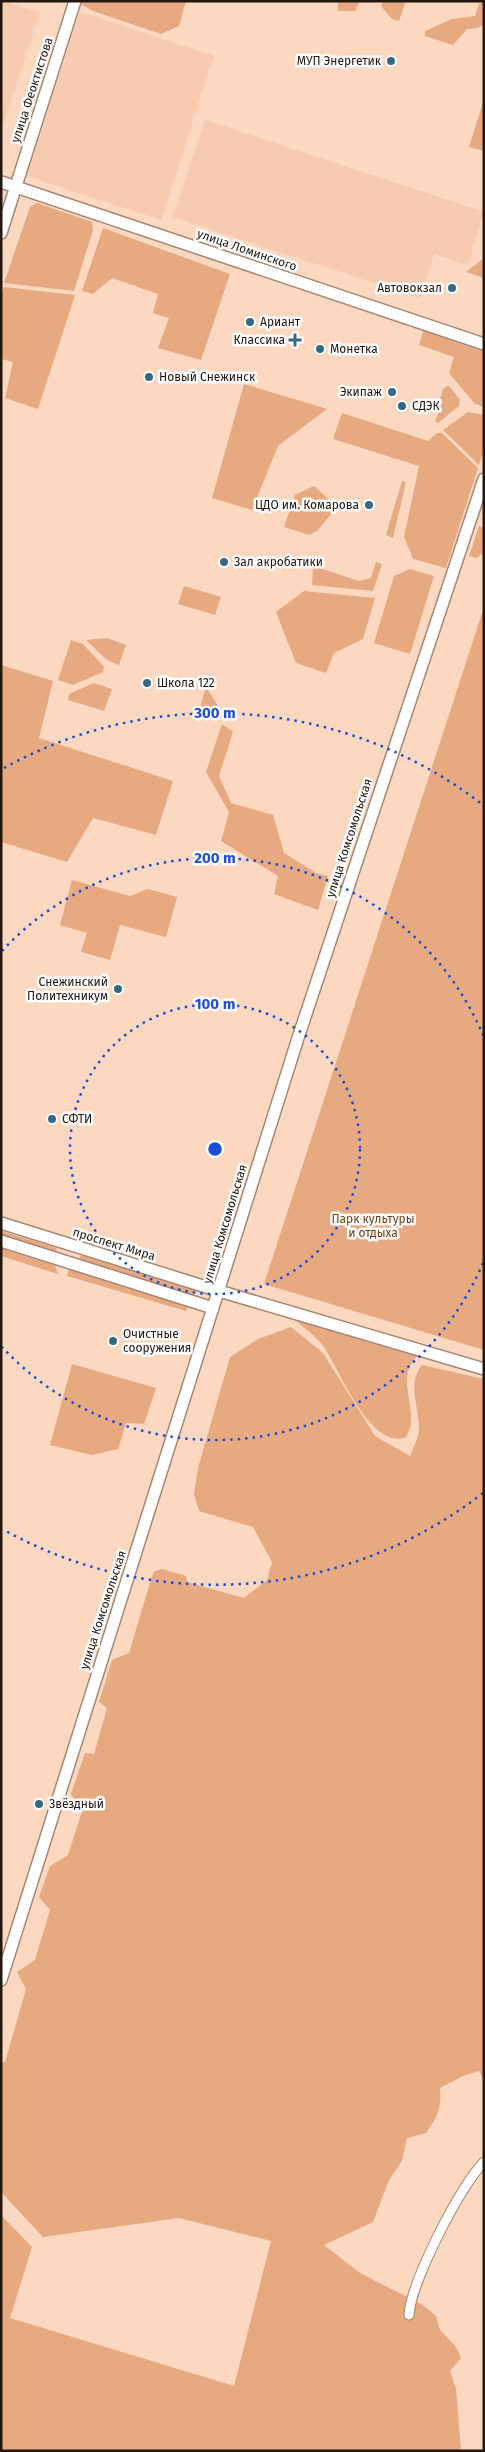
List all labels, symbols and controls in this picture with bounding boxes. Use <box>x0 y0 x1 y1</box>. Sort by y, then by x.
street label: улица Феоктистова <box>8 36 56 144</box>
place label: МУП Энергетик <box>297 54 382 68</box>
marker: МУП Энергетик <box>385 55 397 67</box>
street label: улица Ломинского <box>195 226 299 274</box>
place label: Автовокзал <box>377 281 442 295</box>
marker: Автовокзал <box>446 282 458 294</box>
place label: Ариант <box>260 315 301 329</box>
marker: Ариант <box>244 316 256 328</box>
place label: Классика <box>233 333 285 347</box>
marker: Классика <box>289 334 301 346</box>
place label: Монетка <box>330 342 378 356</box>
marker: Монетка <box>314 343 326 355</box>
place label: Новый Снежинск <box>159 370 256 384</box>
marker: Новый Снежинск <box>143 371 155 383</box>
place label: Экипаж <box>340 385 382 399</box>
marker: Экипаж <box>386 386 398 398</box>
place label: СДЭК <box>412 399 440 413</box>
marker: СДЭК <box>396 400 408 412</box>
place label: ЦДО им. Комарова <box>255 498 359 512</box>
marker: ЦДО им. Комарова <box>363 499 375 511</box>
place label: Зал акробатики <box>234 555 323 569</box>
marker: Зал акробатики <box>218 556 230 568</box>
place label: Школа 122 <box>157 676 215 690</box>
marker: Школа 122 <box>141 677 153 689</box>
text: 300 m <box>193 704 236 722</box>
street label: улица Комсомольская <box>323 777 375 899</box>
text: 200 m <box>194 849 236 867</box>
place label: Снежинский Политехникум <box>27 975 108 1003</box>
marker: Снежинский Политехникум <box>112 983 124 995</box>
text: 100 m <box>195 995 235 1013</box>
place label: СФТИ <box>62 1112 92 1126</box>
marker: СФТИ <box>46 1113 58 1125</box>
centre of rings <box>206 1140 224 1158</box>
street label: улица Комсомольская <box>200 1163 250 1285</box>
park label: Парк культуры и отдыха <box>331 1212 415 1240</box>
street label: проспект Мира <box>71 1225 157 1263</box>
place label: Очистные сооружения <box>123 1327 192 1355</box>
marker: Очистные сооружения <box>107 1335 119 1347</box>
street label: улица Комсомольская <box>77 1549 129 1671</box>
place label: Звёздный <box>49 1797 104 1811</box>
marker: Звёздный <box>33 1798 45 1810</box>

